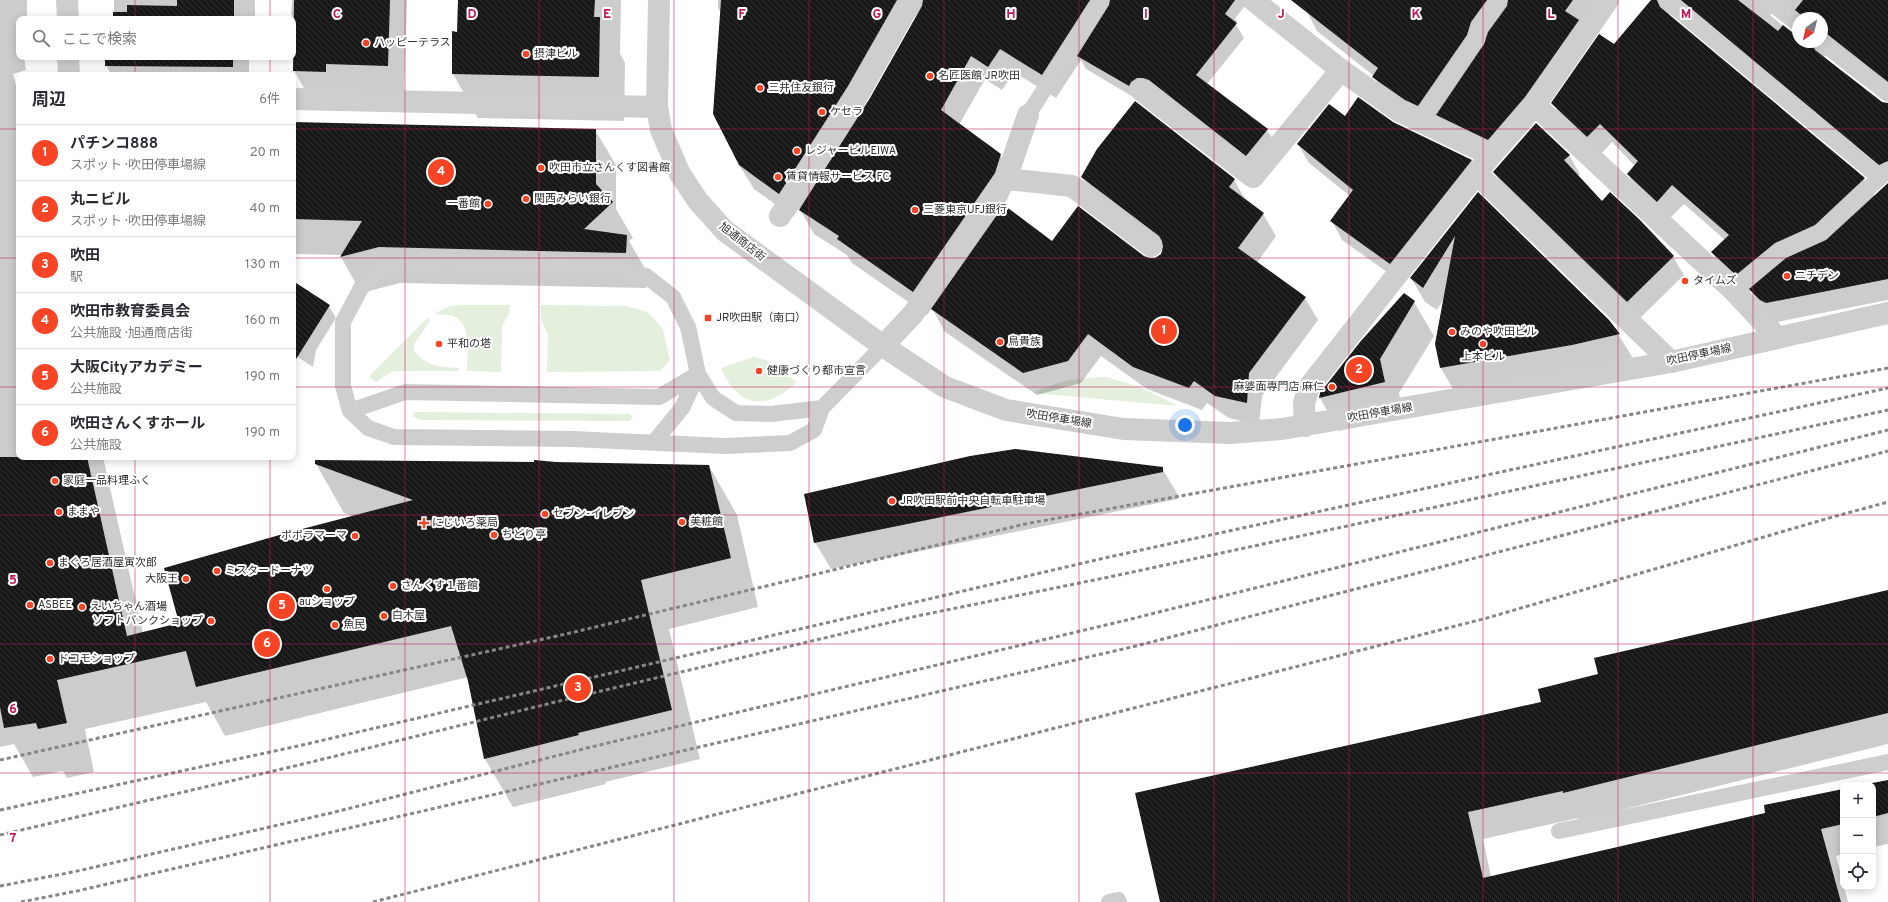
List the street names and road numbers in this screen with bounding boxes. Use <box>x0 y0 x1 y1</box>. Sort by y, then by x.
street label: 旭通商店街 <box>716 220 768 264</box>
street label: 吹田停車場線 <box>1665 341 1733 369</box>
street label: 吹田停車場線 <box>1346 400 1414 426</box>
street label: 吹田停車場線 <box>1025 407 1093 431</box>

